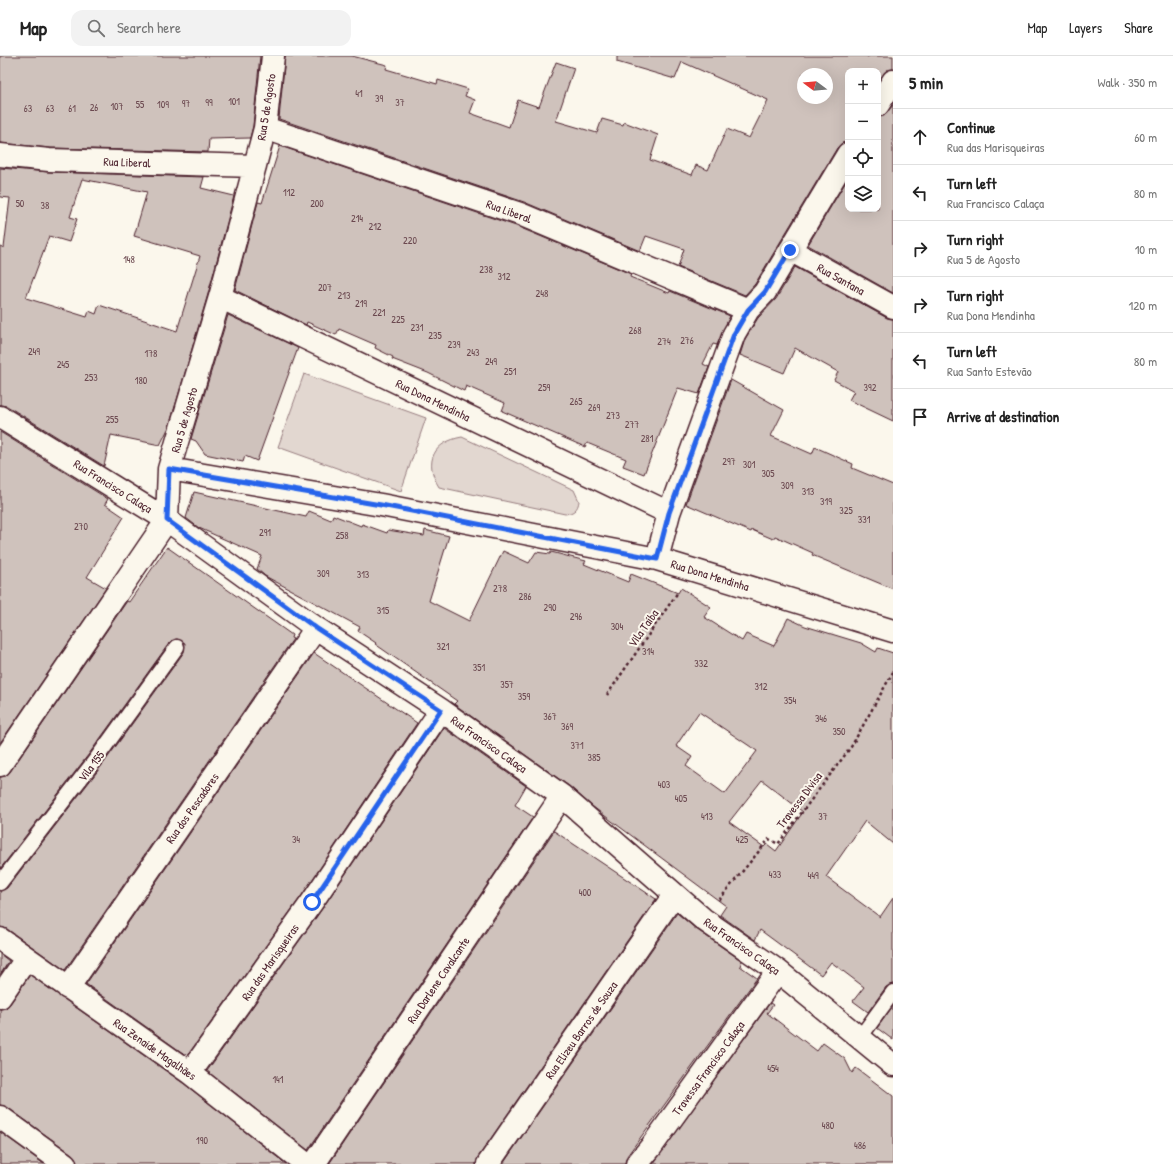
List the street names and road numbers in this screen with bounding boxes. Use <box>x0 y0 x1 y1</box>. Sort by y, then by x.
street label: Rua 5 de Agosto <box>252 72 280 142</box>
street label: Rua Liberal <box>103 153 152 171</box>
street label: Rua Liberal <box>484 195 535 227</box>
street label: Rua Santana <box>814 259 868 299</box>
street label: Rua Dona Mendinha <box>393 375 473 426</box>
street label: Rua 5 de Agosto <box>167 385 202 455</box>
street label: Rua Francisco Calaça <box>70 455 156 517</box>
street label: Rua Dona Mendinha <box>669 555 752 595</box>
street label: Vila Taíba <box>624 605 662 650</box>
street label: Rua Francisco Calaça <box>447 711 531 777</box>
street label: Vila 155 <box>74 747 108 785</box>
street label: Travessa Divisa <box>772 768 826 832</box>
street label: Rua dos Pescadores <box>161 769 223 847</box>
street label: Rua Francisco Calaça <box>700 913 784 979</box>
street label: Rua das Marisqueiras <box>237 920 303 1004</box>
street label: Rua Darlene Cavalcante <box>403 933 473 1027</box>
street label: Rua Elizeu Barros de Souza <box>541 977 621 1082</box>
street label: Rua Zenaide Magalhães <box>110 1014 200 1084</box>
street label: Travessa Francisco Calaça <box>668 1017 748 1119</box>

